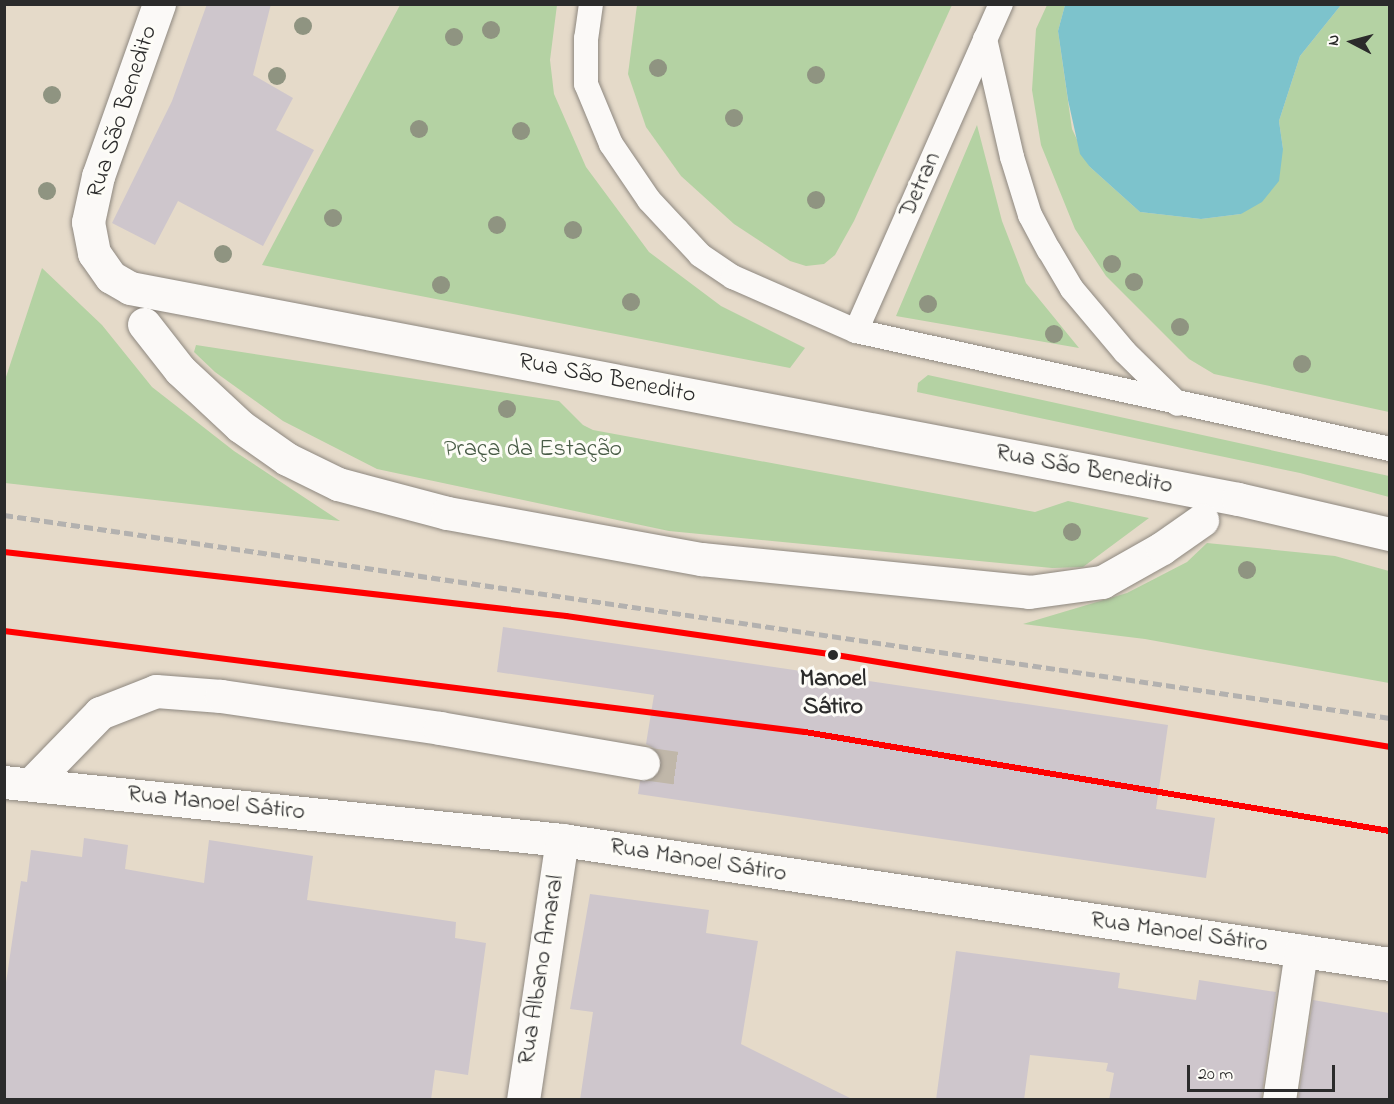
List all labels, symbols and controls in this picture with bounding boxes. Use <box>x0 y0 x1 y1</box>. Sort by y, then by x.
north arrow <box>1322 12 1382 72</box>
street label: Rua São Benedito <box>82 22 164 202</box>
text: N <box>1322 33 1347 47</box>
street label: Detran <box>894 148 948 222</box>
street label: Rua São Benedito <box>516 348 698 410</box>
park label: Praça da Estação <box>444 436 622 464</box>
street label: Rua São Benedito <box>993 439 1175 501</box>
marker: Manoel Sátiro <box>824 646 842 664</box>
place label: Manoel Sátiro <box>800 666 866 722</box>
street label: Rua Manoel Sátiro <box>126 780 306 828</box>
street label: Rua Manoel Sátiro <box>608 833 788 889</box>
street label: Rua Albano Amaral <box>513 873 571 1067</box>
street label: Rua Manoel Sátiro <box>1089 906 1269 960</box>
scale bar <box>1190 1053 1338 1091</box>
text: 20 m <box>1198 1062 1233 1088</box>

